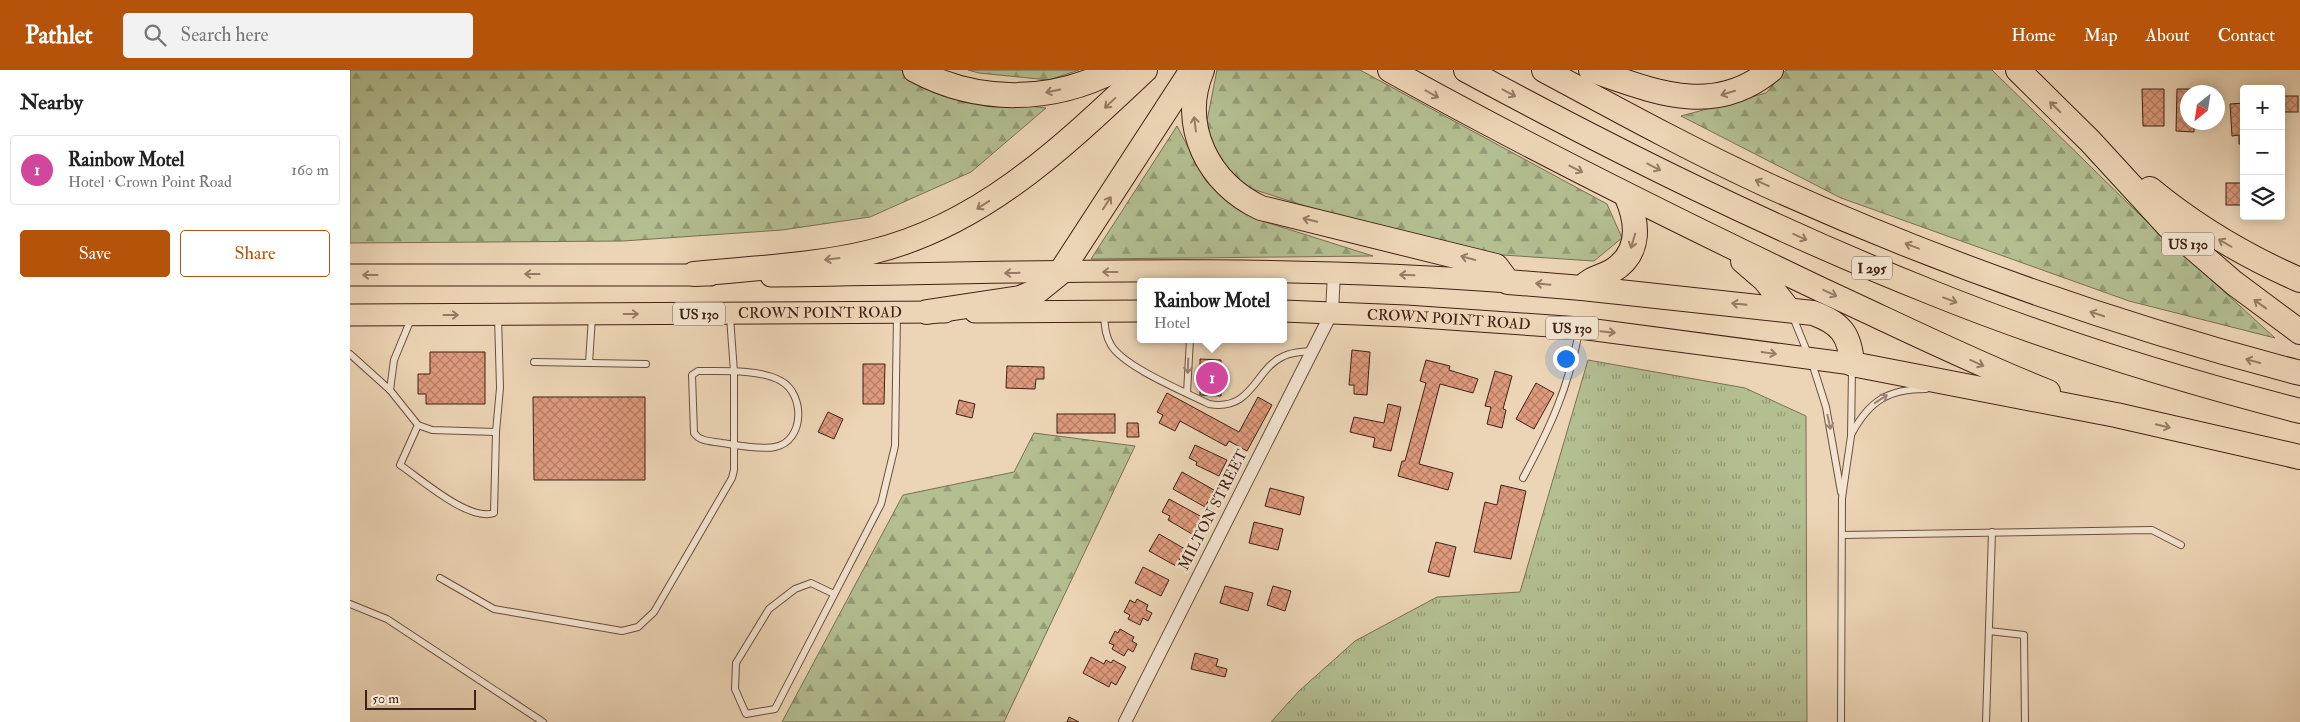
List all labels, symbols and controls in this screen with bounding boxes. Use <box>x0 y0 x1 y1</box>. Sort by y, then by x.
search box <box>123 13 473 58</box>
text: Pathlet <box>25 20 93 51</box>
icon: search <box>141 21 169 49</box>
text: Search here <box>181 23 268 47</box>
text: Home <box>2011 24 2056 47</box>
text: Map <box>2084 24 2118 47</box>
text: About <box>2146 24 2190 47</box>
text: Contact <box>2218 24 2275 47</box>
north arrow <box>2180 85 2225 130</box>
map controls <box>2240 85 2285 220</box>
button: + <box>2240 85 2285 130</box>
one-way arrow <box>1045 87 1061 96</box>
text: Nearby <box>20 89 83 116</box>
one-way arrow <box>1425 89 1439 99</box>
one-way arrow <box>1501 89 1516 98</box>
one-way arrow <box>1721 89 1737 98</box>
one-way arrow <box>1103 97 1116 109</box>
one-way arrow <box>2049 101 2062 113</box>
one-way arrow <box>1190 116 1200 132</box>
button: − <box>2240 130 2285 175</box>
text: Rainbow Motel <box>68 148 184 172</box>
text: 1 <box>34 160 40 180</box>
text: 160 m <box>291 160 329 180</box>
one-way arrow <box>1646 162 1661 172</box>
one-way arrow <box>1568 165 1583 174</box>
text: Hotel · Crown Point Road <box>68 172 232 192</box>
button: layers <box>2240 175 2285 220</box>
one-way arrow <box>1755 177 1770 187</box>
one-way arrow <box>1102 196 1112 210</box>
one-way arrow <box>976 199 990 210</box>
one-way arrow <box>1302 215 1318 224</box>
button: Save <box>20 230 170 277</box>
button: Share <box>180 230 330 277</box>
road number: US 130 <box>2162 232 2214 255</box>
one-way arrow <box>1628 233 1637 249</box>
one-way arrow <box>1792 233 1807 243</box>
one-way arrow <box>2219 237 2233 247</box>
one-way arrow <box>1905 241 1920 251</box>
one-way arrow <box>1460 253 1476 263</box>
one-way arrow <box>824 254 840 264</box>
road number: I 295 <box>1852 257 1892 280</box>
one-way arrow <box>1102 268 1118 277</box>
one-way arrow <box>525 269 541 279</box>
one-way arrow <box>1004 269 1020 278</box>
one-way arrow <box>362 270 378 280</box>
one-way arrow <box>1399 271 1415 280</box>
popup <box>1137 278 1287 343</box>
one-way arrow <box>1535 280 1551 289</box>
text: Rainbow Motel <box>1154 289 1270 313</box>
one-way arrow <box>1822 289 1837 298</box>
one-way arrow <box>1942 296 1958 305</box>
one-way arrow <box>2254 298 2267 309</box>
one-way arrow <box>1731 299 1747 309</box>
road number: US 130 <box>673 302 725 325</box>
street label: CROWN POINT ROAD <box>738 303 902 323</box>
street label: CROWN POINT ROAD <box>1366 305 1531 334</box>
one-way arrow <box>622 309 639 319</box>
one-way arrow <box>2090 309 2106 319</box>
one-way arrow <box>443 310 459 319</box>
text: Hotel <box>1154 313 1190 333</box>
road number: US 130 <box>1546 317 1598 340</box>
one-way arrow <box>1599 327 1615 337</box>
your location <box>1553 346 1579 372</box>
one-way arrow <box>1760 348 1776 358</box>
one-way arrow <box>2245 356 2261 365</box>
one-way arrow <box>1184 358 1193 374</box>
one-way arrow <box>1969 358 1984 368</box>
pin: 1 <box>1196 359 1228 397</box>
one-way arrow <box>1874 394 1888 405</box>
one-way arrow <box>1825 413 1834 429</box>
one-way arrow <box>2155 422 2171 431</box>
street label: MILTON STREET <box>1174 446 1252 574</box>
scale bar <box>365 687 476 710</box>
text: 50 m <box>372 690 399 707</box>

